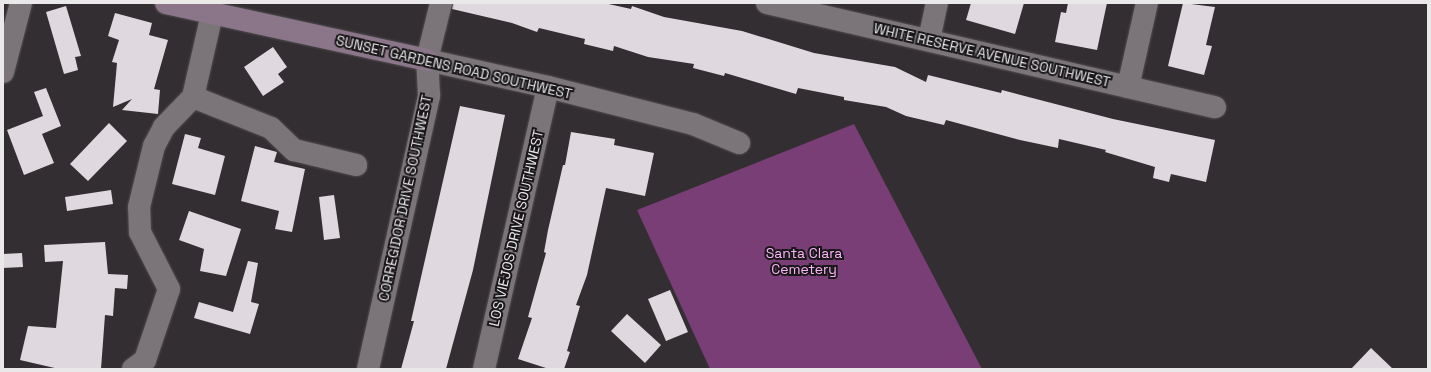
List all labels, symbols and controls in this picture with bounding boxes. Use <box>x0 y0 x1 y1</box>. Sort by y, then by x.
street label: WHITE RESERVE AVENUE SOUTHWEST <box>872 20 1112 90</box>
street label: SUNSET GARDENS ROAD SOUTHWEST <box>334 32 574 102</box>
street label: CORREGIDOR DRIVE SOUTHWEST <box>375 93 435 303</box>
street label: LOS VIEJOS DRIVE SOUTHWEST <box>485 128 547 328</box>
park label: Santa Clara Cemetery <box>766 245 842 278</box>

